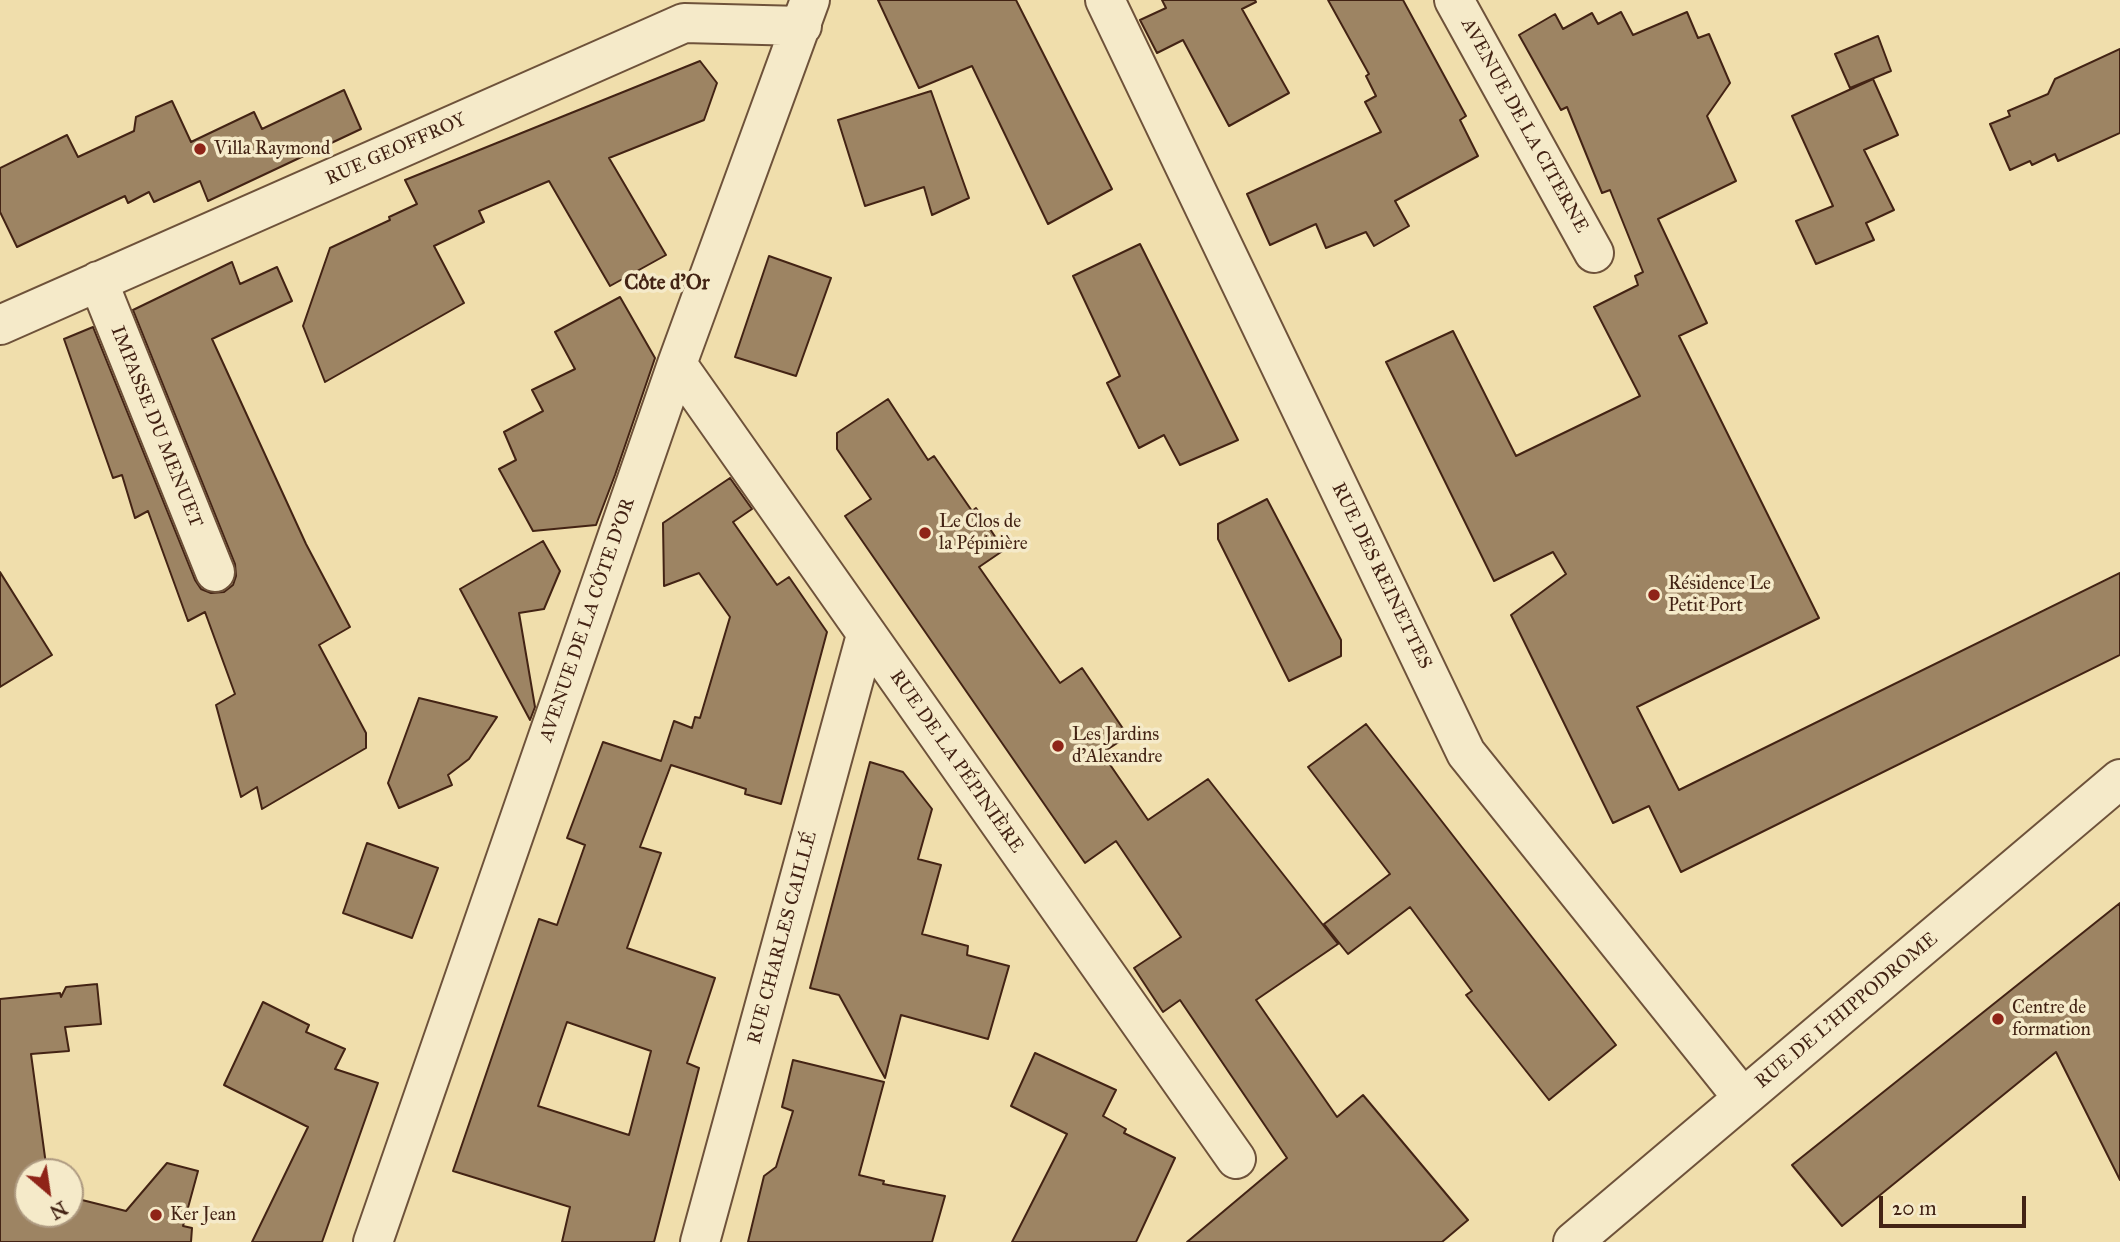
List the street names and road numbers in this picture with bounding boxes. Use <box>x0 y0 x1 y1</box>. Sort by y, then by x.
street label: AVENUE DE LA CITERNE <box>1455 15 1593 237</box>
street label: RUE GEOFFROY <box>322 109 470 191</box>
street label: IMPASSE DU MENUET <box>105 323 207 531</box>
street label: RUE DES REINETTES <box>1326 479 1436 673</box>
street label: AVENUE DE LA CÔTE D'OR <box>535 495 641 745</box>
street label: RUE DE LA PÉPINIÈRE <box>884 666 1028 858</box>
street label: RUE CHARLES CAILLÉ <box>744 829 822 1047</box>
street label: RUE DE L'HIPPODROME <box>1751 928 1943 1094</box>

